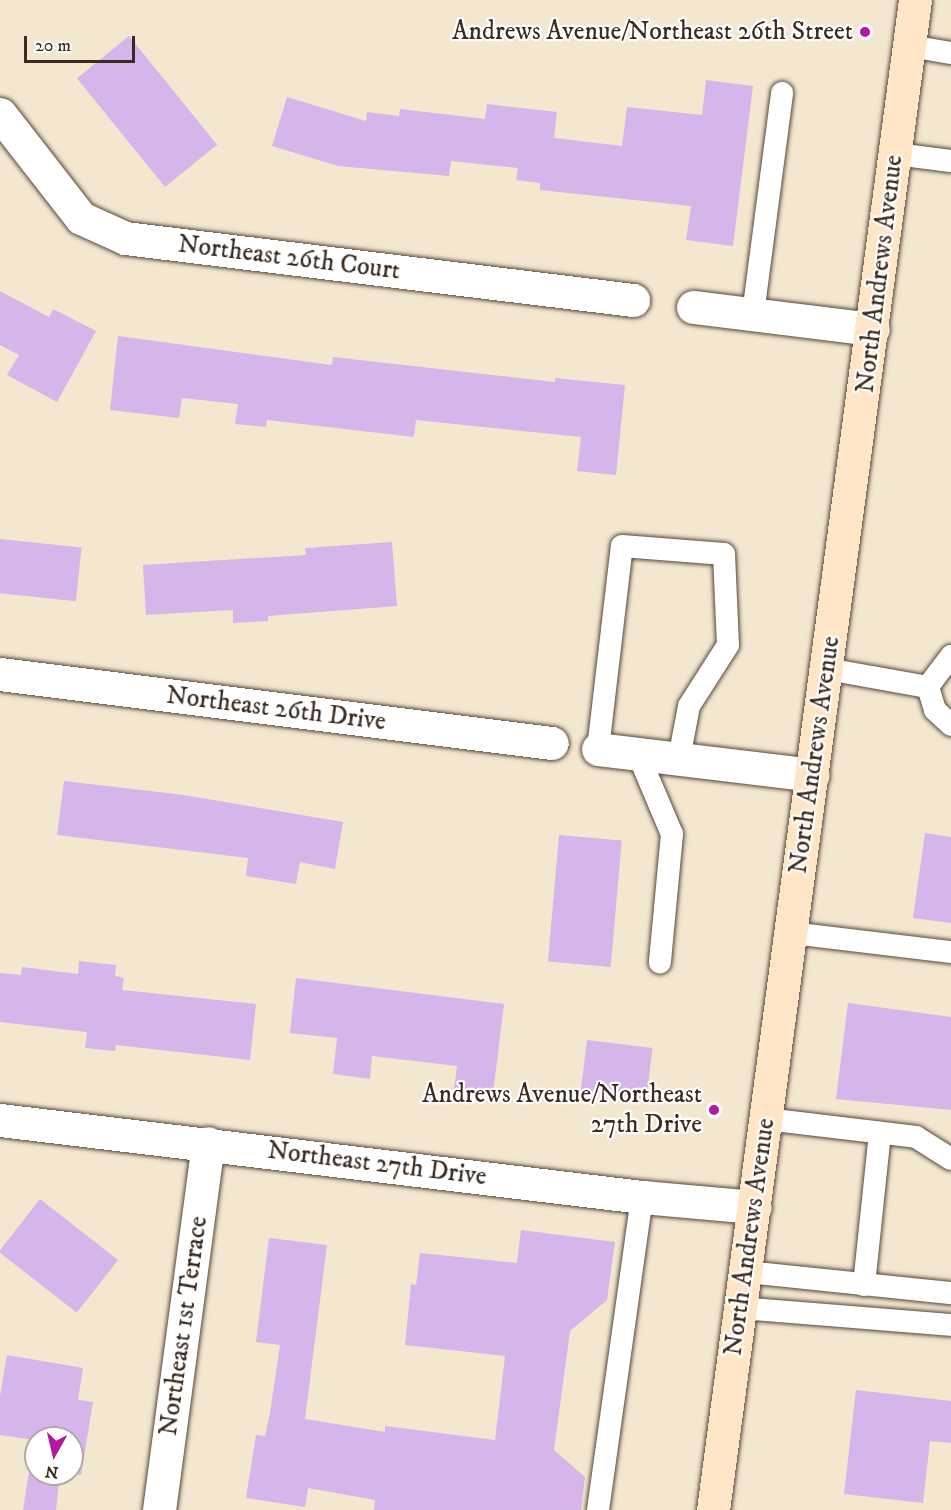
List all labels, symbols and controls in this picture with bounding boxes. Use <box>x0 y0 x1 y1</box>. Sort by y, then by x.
place label: Andrews Avenue/Northeast 26th Street <box>452 16 853 48</box>
scale bar <box>27 24 138 62</box>
marker: Andrews Avenue/Northeast 26th Street <box>858 25 872 39</box>
text: 20 m <box>35 35 71 57</box>
street label: North Andrews Avenue <box>850 153 910 395</box>
street label: Northeast 26th Court <box>176 229 402 287</box>
street label: North Andrews Avenue <box>783 634 847 876</box>
street label: Northeast 26th Drive <box>164 680 388 738</box>
place label: Andrews Avenue/Northeast 27th Drive <box>422 1079 702 1140</box>
marker: Andrews Avenue/Northeast 27th Drive <box>707 1103 721 1117</box>
street label: North Andrews Avenue <box>718 1116 782 1358</box>
street label: Northeast 27th Drive <box>266 1135 488 1193</box>
street label: Northeast 1st Terrace <box>153 1214 215 1438</box>
north arrow <box>24 1426 84 1486</box>
text: N <box>44 1461 60 1483</box>

